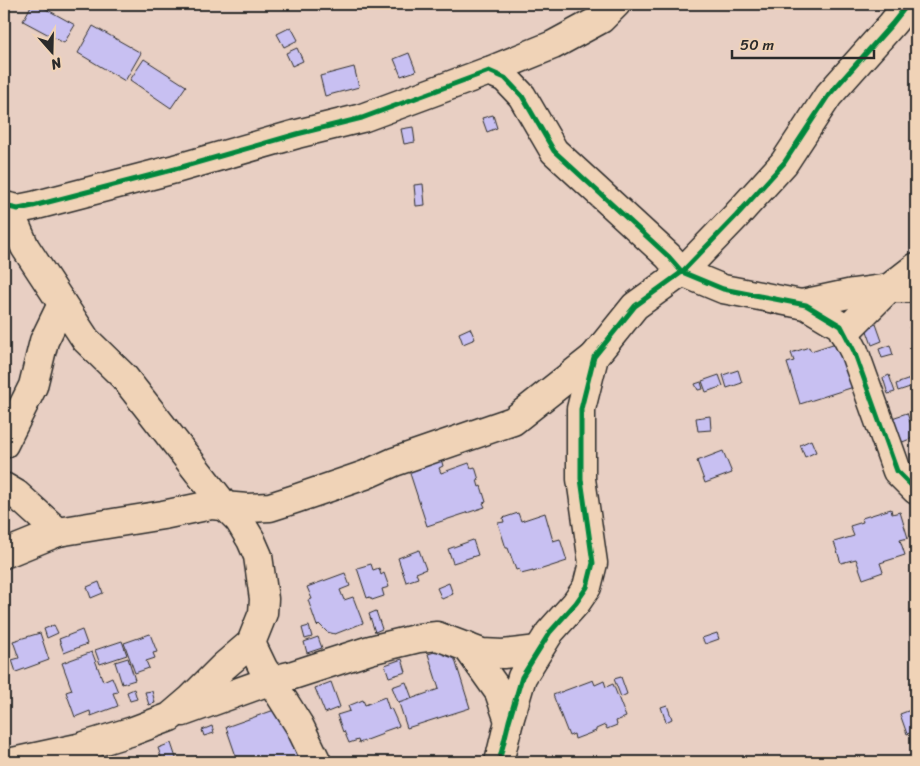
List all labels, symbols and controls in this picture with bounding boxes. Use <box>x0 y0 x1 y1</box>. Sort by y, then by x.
north arrow <box>28 28 78 78</box>
scale bar <box>732 28 875 60</box>
text: 50 m <box>740 32 775 58</box>
text: N <box>47 50 66 77</box>

